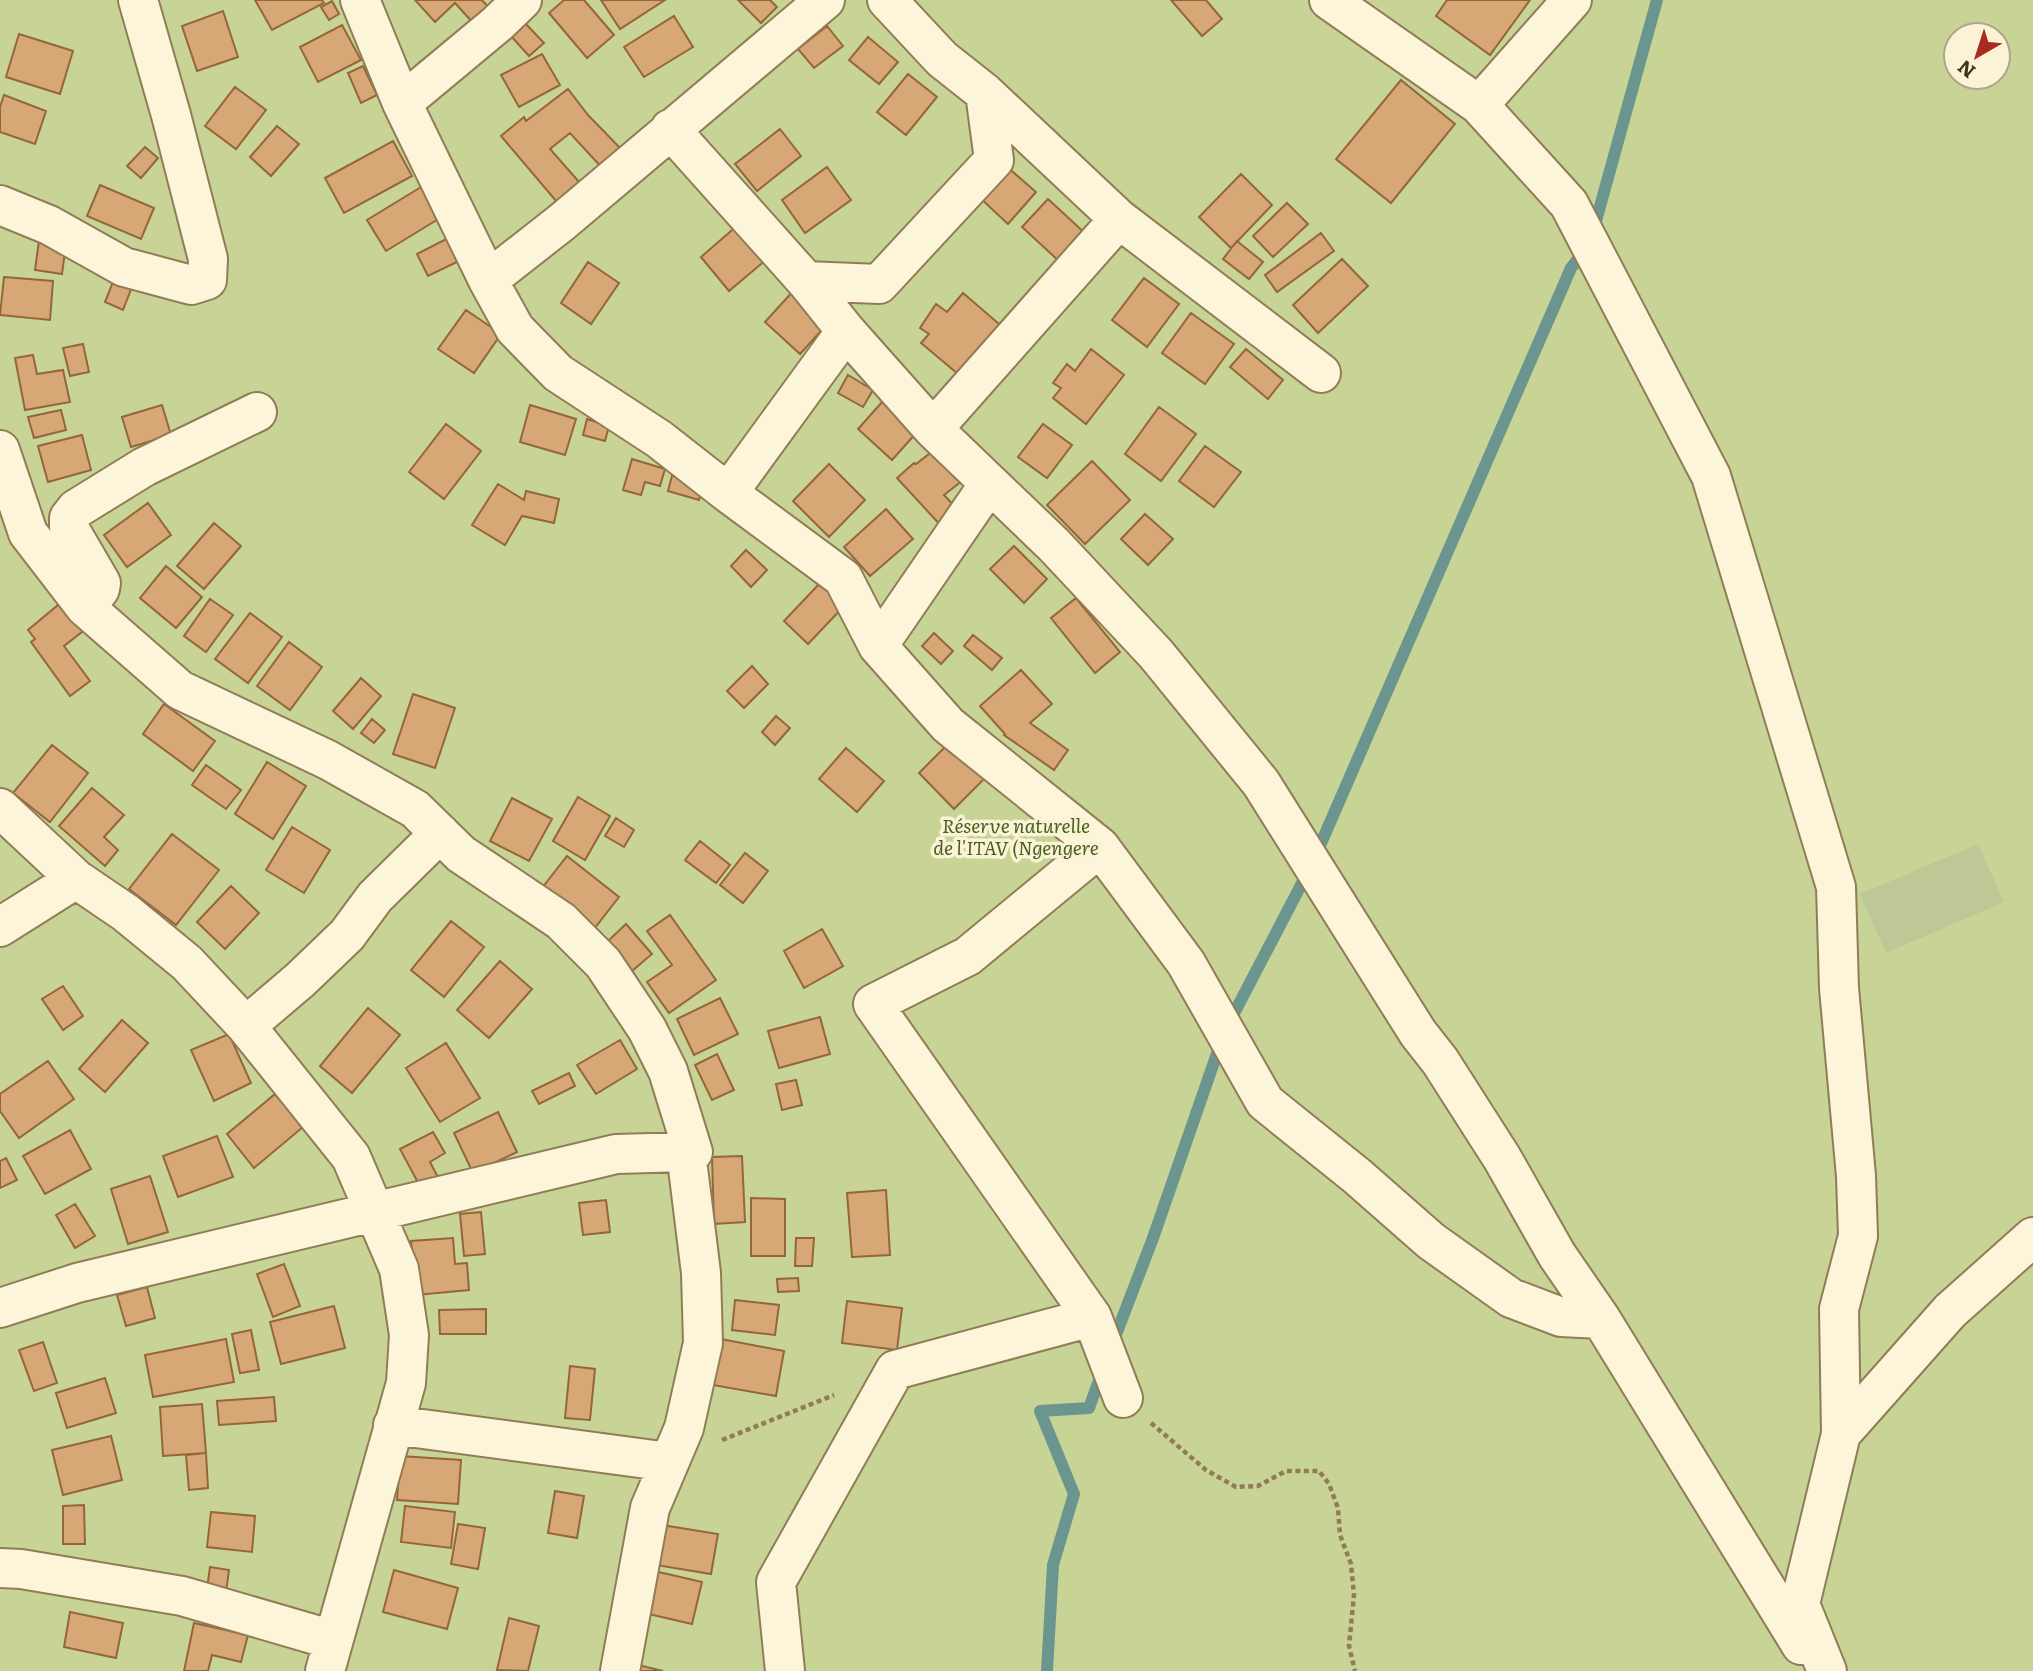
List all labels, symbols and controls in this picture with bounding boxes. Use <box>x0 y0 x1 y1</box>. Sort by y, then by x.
north arrow <box>1942 21 2012 91</box>
text: N <box>1951 54 1981 86</box>
park label: Réserve naturelle de l'ITAV (Ngengere <box>933 811 1099 861</box>

